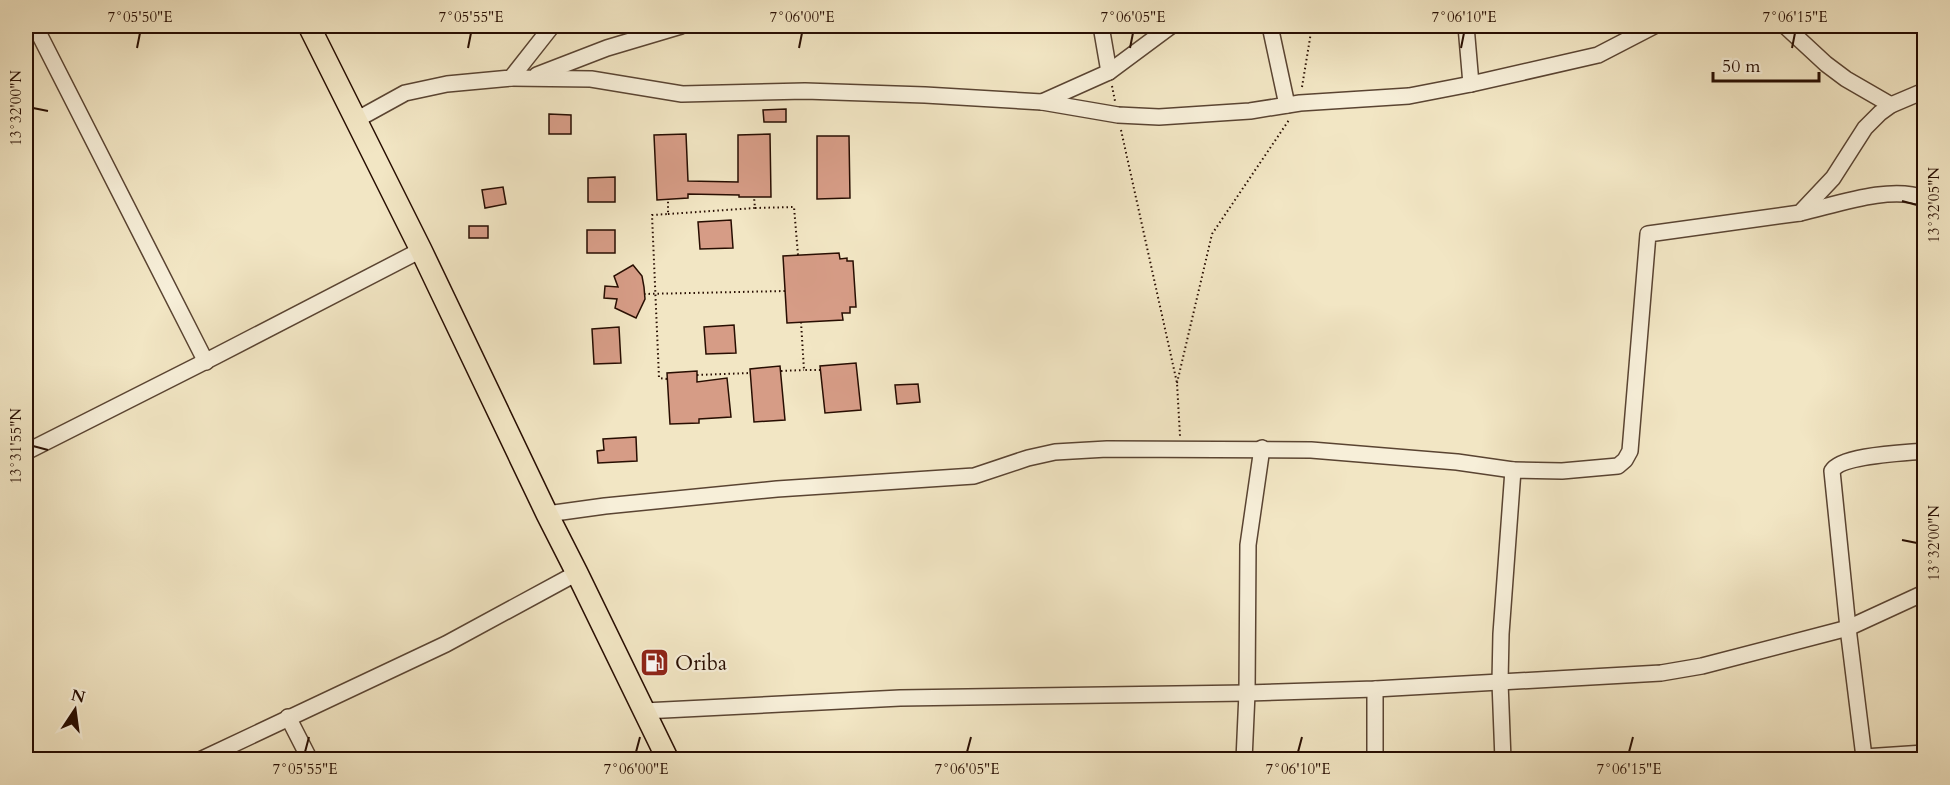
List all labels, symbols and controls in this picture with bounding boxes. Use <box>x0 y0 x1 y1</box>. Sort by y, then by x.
text: 7°05'50"E <box>108 7 172 27</box>
text: 7°05'55"E <box>439 7 503 27</box>
text: 7°06'00"E <box>770 7 834 27</box>
text: 7°06'05"E <box>1101 7 1165 27</box>
text: 7°06'10"E <box>1432 7 1496 27</box>
text: 7°06'15"E <box>1763 7 1827 27</box>
scale bar <box>1713 45 1820 83</box>
text: 50 m <box>1722 54 1761 79</box>
text: 13°32'00"N <box>6 70 26 146</box>
text: 13°32'05"N <box>1924 167 1944 243</box>
text: 13°31'55"N <box>6 408 26 484</box>
text: 13°32'00"N <box>1924 505 1944 581</box>
fuel station icon: Oriba <box>638 647 670 679</box>
place label: Oriba <box>675 649 727 678</box>
north arrow <box>45 680 105 740</box>
text: N <box>69 684 87 709</box>
text: 7°05'55"E <box>273 759 337 779</box>
text: 7°06'00"E <box>604 759 668 779</box>
text: 7°06'05"E <box>935 759 999 779</box>
text: 7°06'10"E <box>1266 759 1330 779</box>
text: 7°06'15"E <box>1597 759 1661 779</box>

